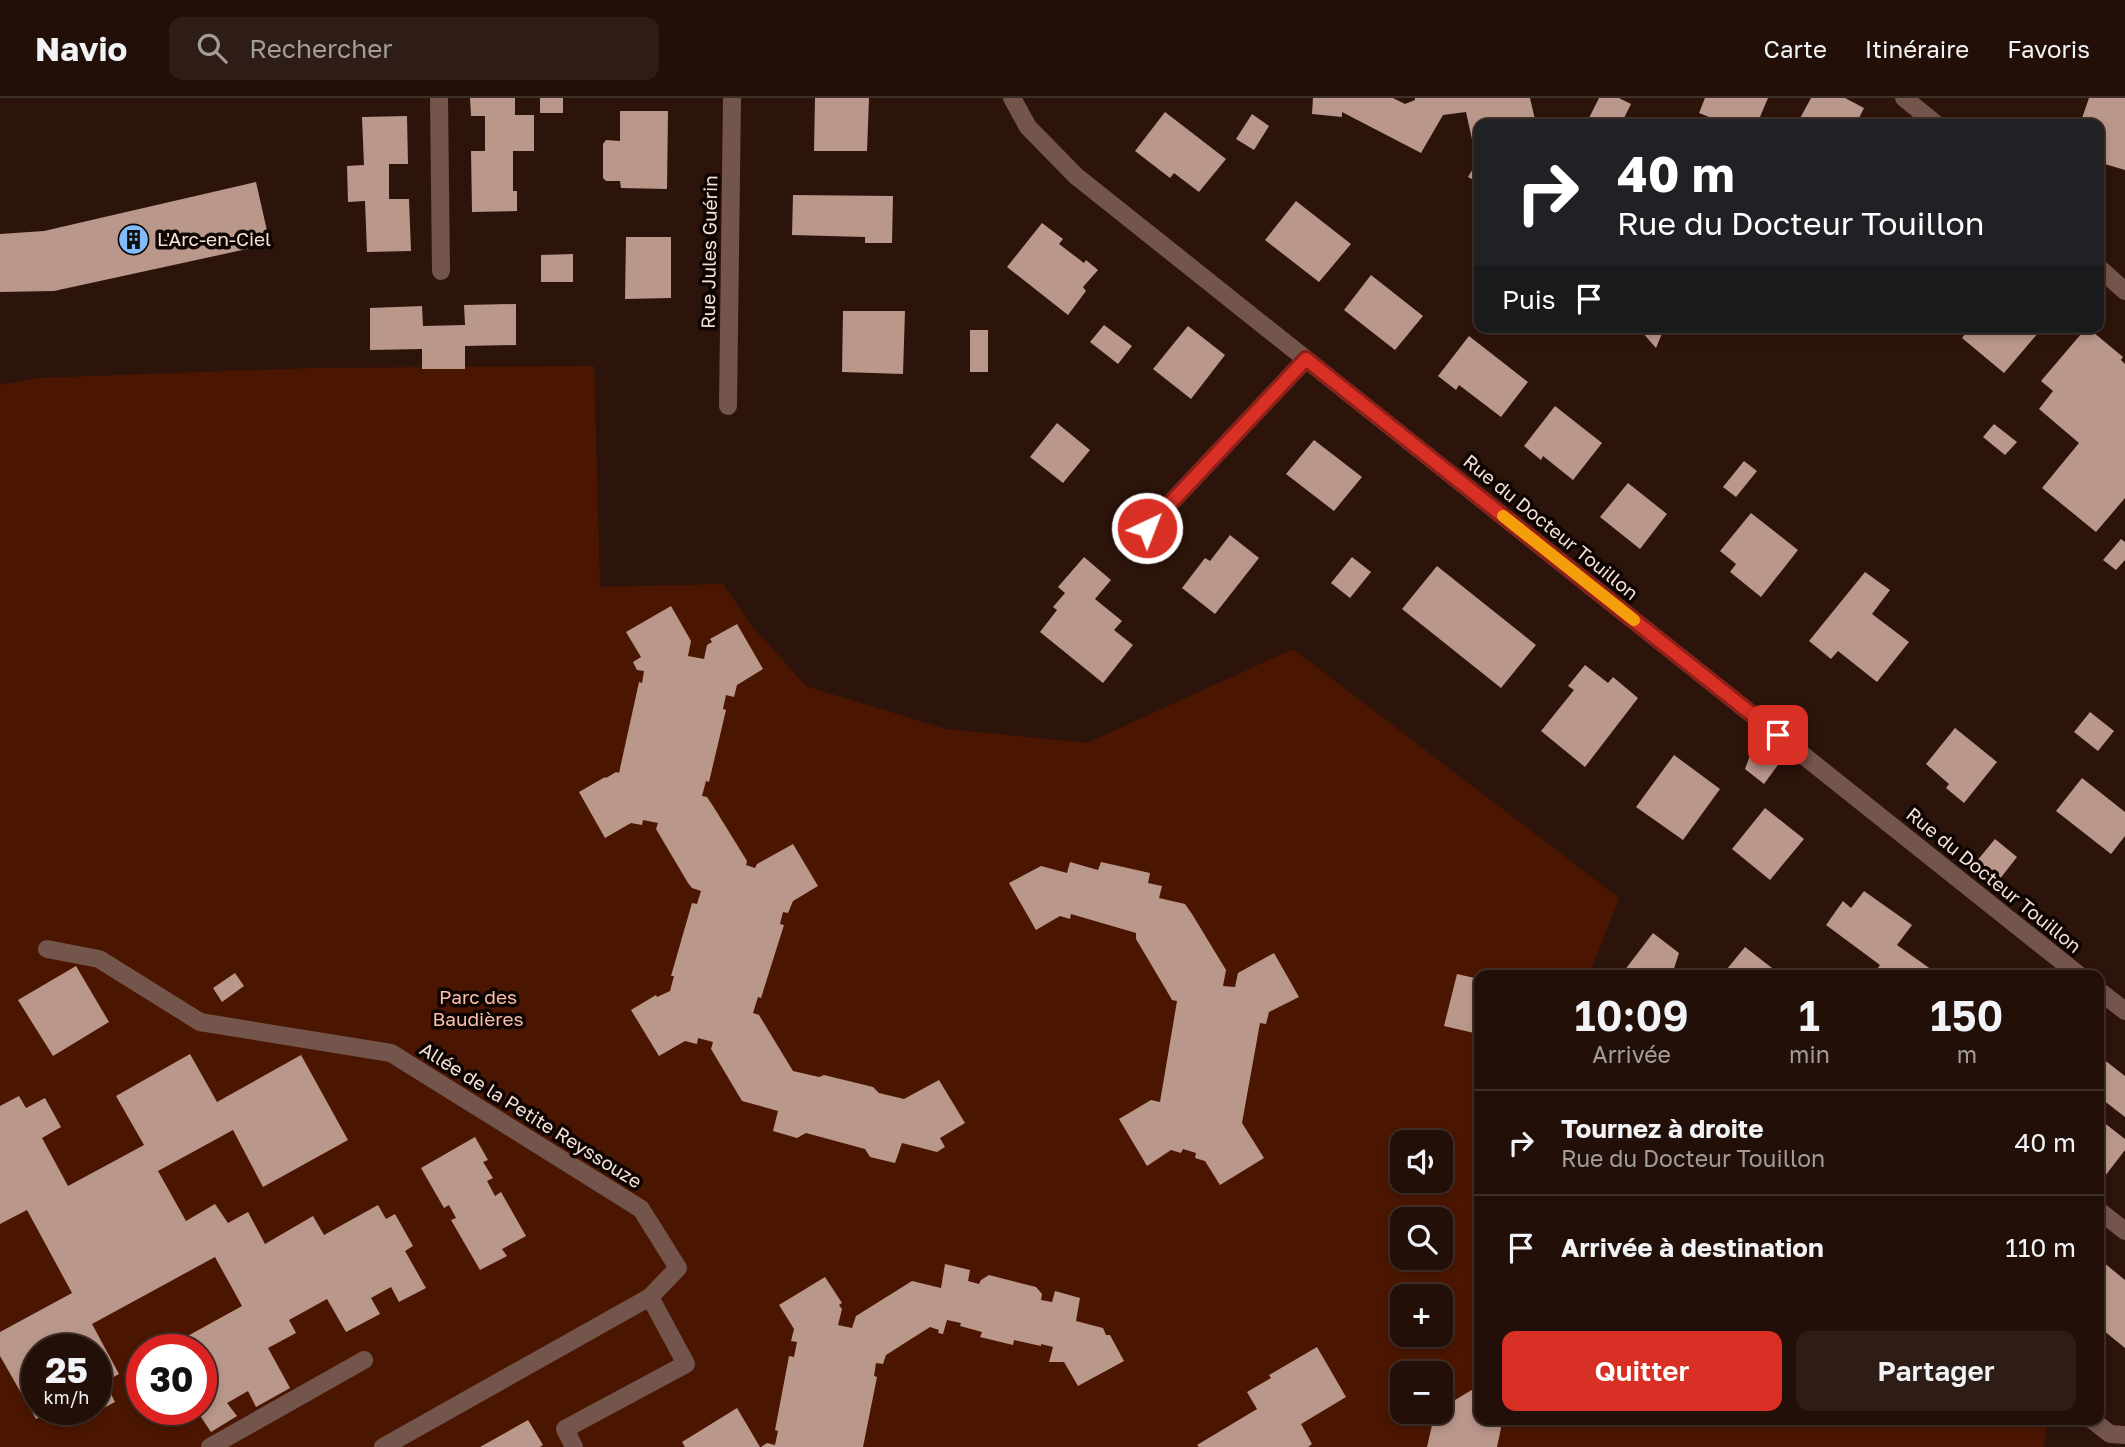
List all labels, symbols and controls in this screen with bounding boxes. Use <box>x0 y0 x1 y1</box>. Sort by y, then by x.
search box <box>169 17 659 80</box>
text: Navio <box>35 29 127 68</box>
icon: search <box>193 29 231 67</box>
text: Rechercher <box>249 33 392 64</box>
text: Carte <box>1764 34 1827 63</box>
text: Itinéraire <box>1865 34 1969 63</box>
text: Favoris <box>2007 34 2090 63</box>
text: 40 m <box>1617 144 1735 203</box>
icon: right <box>1502 147 1593 238</box>
street label: Rue Jules Guérin <box>696 175 721 329</box>
text: Rue du Docteur Touillon <box>1617 204 1984 242</box>
building icon: L'Arc-en-Ciel <box>117 222 151 256</box>
place label: L'Arc-en-Ciel <box>157 227 271 250</box>
icon: arrive <box>1570 280 1608 318</box>
text: Puis <box>1502 284 1556 315</box>
street label: Rue du Docteur Touillon <box>1459 449 1643 604</box>
position arrow <box>1110 491 1184 565</box>
pin <box>1748 705 1808 765</box>
icon: arrive <box>1759 716 1797 754</box>
street label: Rue du Docteur Touillon <box>1902 802 2086 957</box>
park label: Parc des Baudières <box>432 985 524 1030</box>
text: 10:09 <box>1575 990 1689 1040</box>
text: 1 <box>1799 990 1820 1040</box>
text: 150 <box>1930 990 2003 1040</box>
street label: Allée de la Petite Reyssouze <box>416 1037 646 1192</box>
text: Arrivée <box>1592 1040 1671 1068</box>
text: min <box>1789 1040 1830 1068</box>
text: m <box>1957 1040 1977 1068</box>
text: Tournez à droite <box>1561 1113 1764 1144</box>
icon: right <box>1502 1124 1540 1162</box>
text: 40 m <box>2015 1127 2076 1158</box>
map controls <box>1390 1130 1453 1424</box>
button: sound <box>1390 1130 1453 1193</box>
text: Rue du Docteur Touillon <box>1561 1144 1825 1172</box>
button: search <box>1390 1207 1453 1270</box>
icon: arrive <box>1502 1229 1540 1267</box>
text: Arrivée à destination <box>1561 1232 1824 1263</box>
text: 110 m <box>2005 1232 2076 1263</box>
button: + <box>1390 1284 1453 1347</box>
button: Quitter <box>1502 1331 1782 1411</box>
button: Partager <box>1796 1331 2076 1411</box>
speed limit sign: 30 <box>126 1334 217 1425</box>
text: 25 <box>45 1349 88 1391</box>
button: − <box>1390 1361 1453 1424</box>
text: km/h <box>44 1386 89 1408</box>

